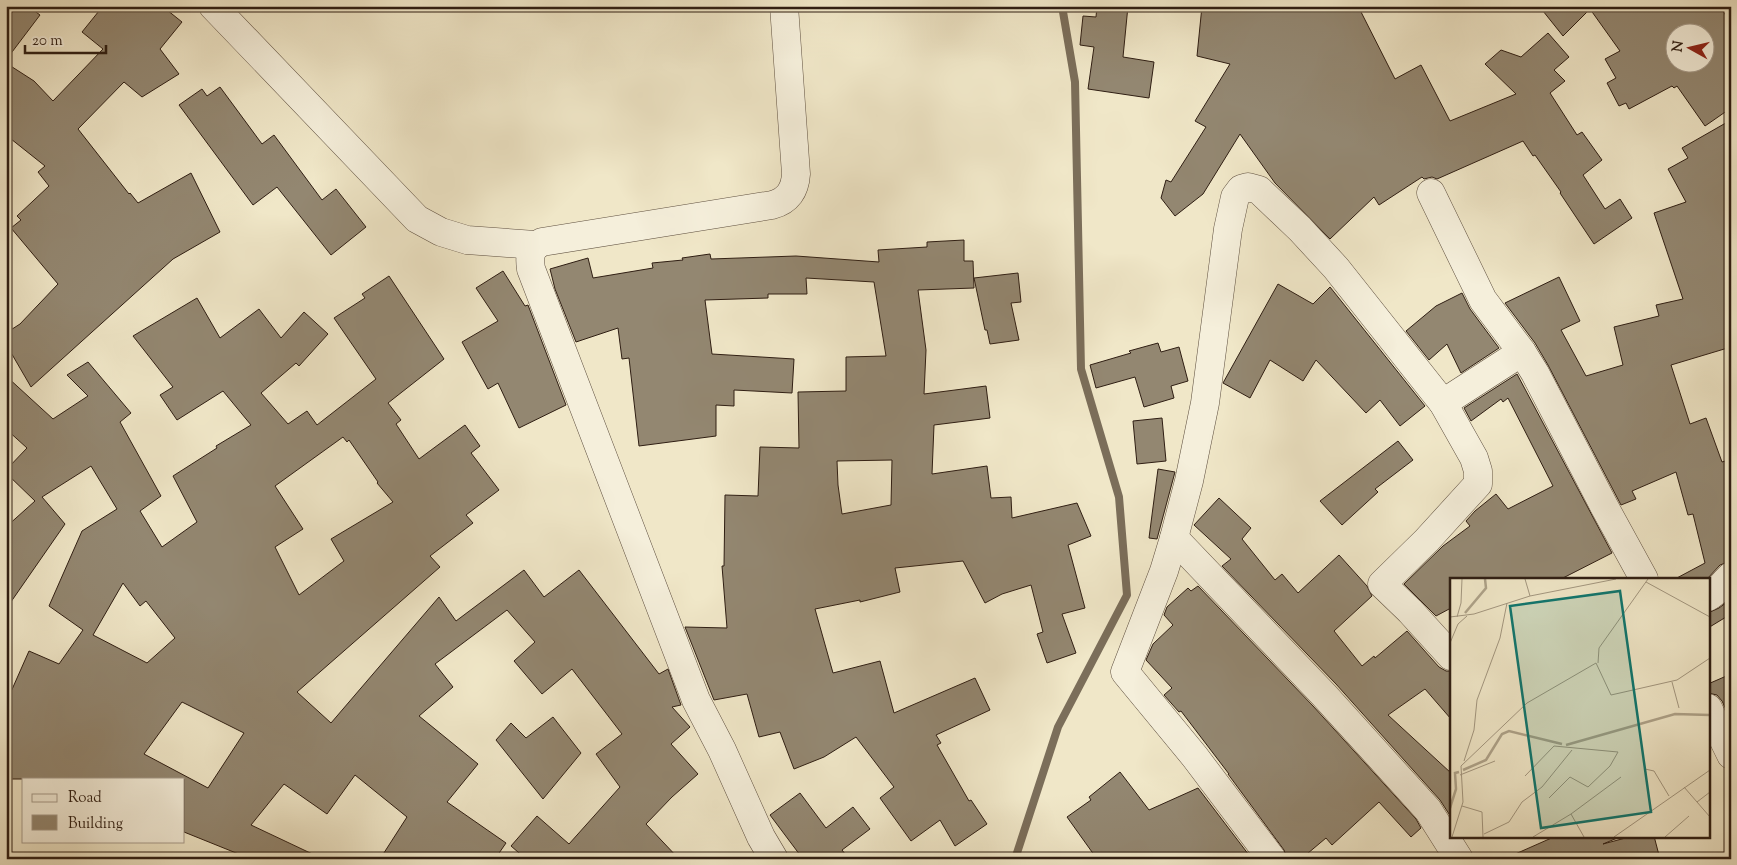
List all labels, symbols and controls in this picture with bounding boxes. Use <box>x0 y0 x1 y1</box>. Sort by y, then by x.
scale bar <box>25 22 106 54</box>
north arrow <box>1664 22 1714 72</box>
text: 20 m <box>32 31 63 52</box>
text: N <box>1668 40 1690 53</box>
inset map <box>1450 578 1710 838</box>
legend <box>22 778 185 842</box>
text: Road <box>68 788 102 809</box>
text: Building <box>68 814 123 835</box>

